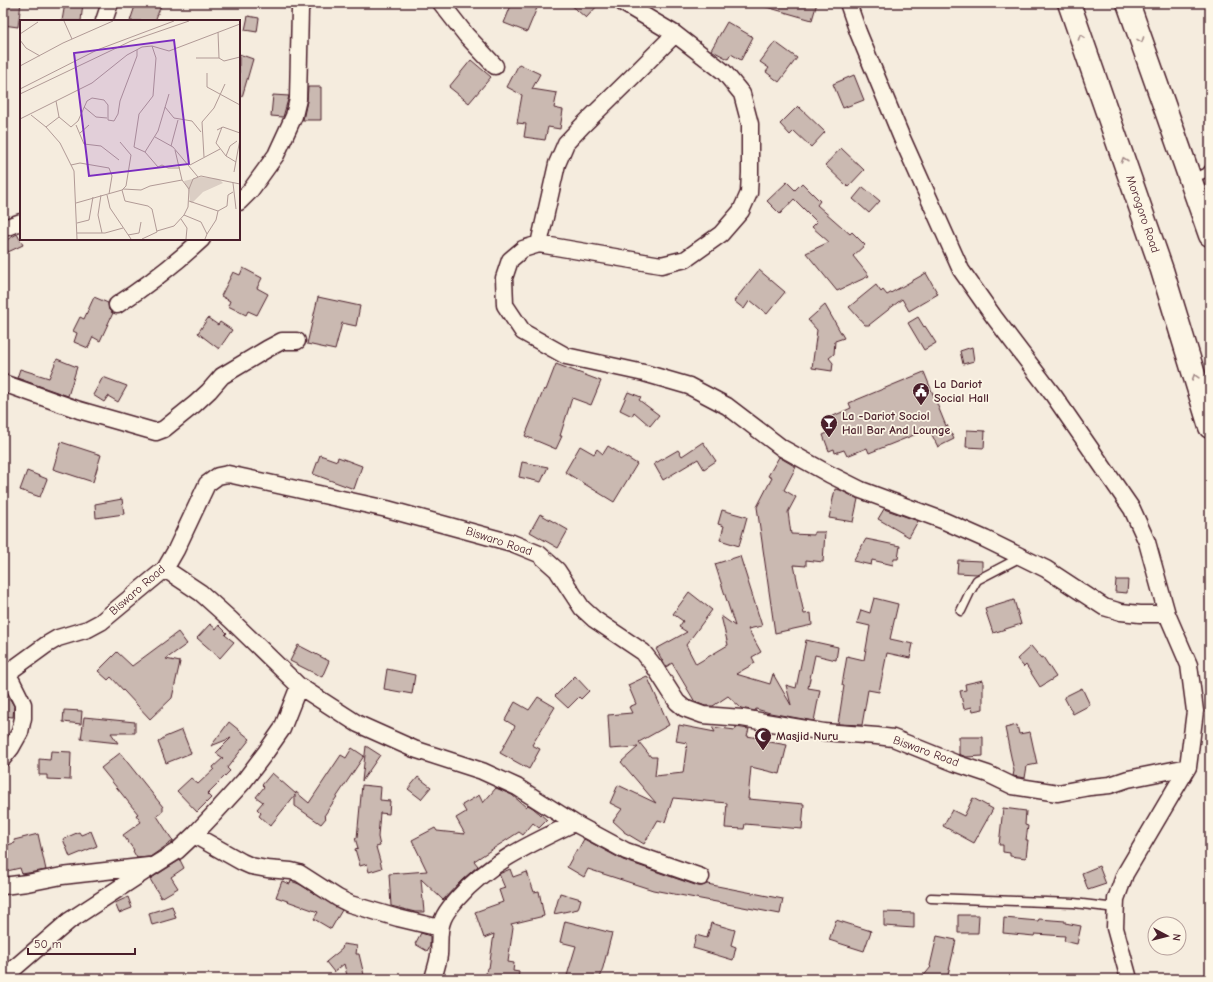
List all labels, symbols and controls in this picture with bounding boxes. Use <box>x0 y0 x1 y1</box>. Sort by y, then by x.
inset map <box>20 20 240 240</box>
one-way arrow <box>1077 34 1085 41</box>
one-way arrow <box>1136 36 1144 43</box>
one-way arrow <box>1120 157 1128 164</box>
street label: Morogoro Road <box>1123 173 1163 255</box>
one-way arrow <box>1191 373 1200 380</box>
place label: La Dariot Social Hall <box>934 377 989 405</box>
public building icon: La Dariot Social Hall <box>911 381 931 406</box>
place label: La -Dariot Sociol Hall Bar And Lounge <box>842 409 950 437</box>
bar icon: La -Dariot Sociol Hall Bar And Lounge <box>819 413 839 438</box>
street label: Biswaro Road <box>464 524 534 558</box>
street label: Biswaro Road <box>106 562 168 618</box>
mosque icon: Masjid Nuru <box>753 726 773 751</box>
place label: Masjid Nuru <box>776 729 839 743</box>
street label: Biswaro Road <box>891 733 961 769</box>
north arrow <box>1147 916 1187 956</box>
scale bar <box>28 930 135 956</box>
text: N <box>1170 933 1183 942</box>
text: 50 m <box>34 937 62 951</box>

